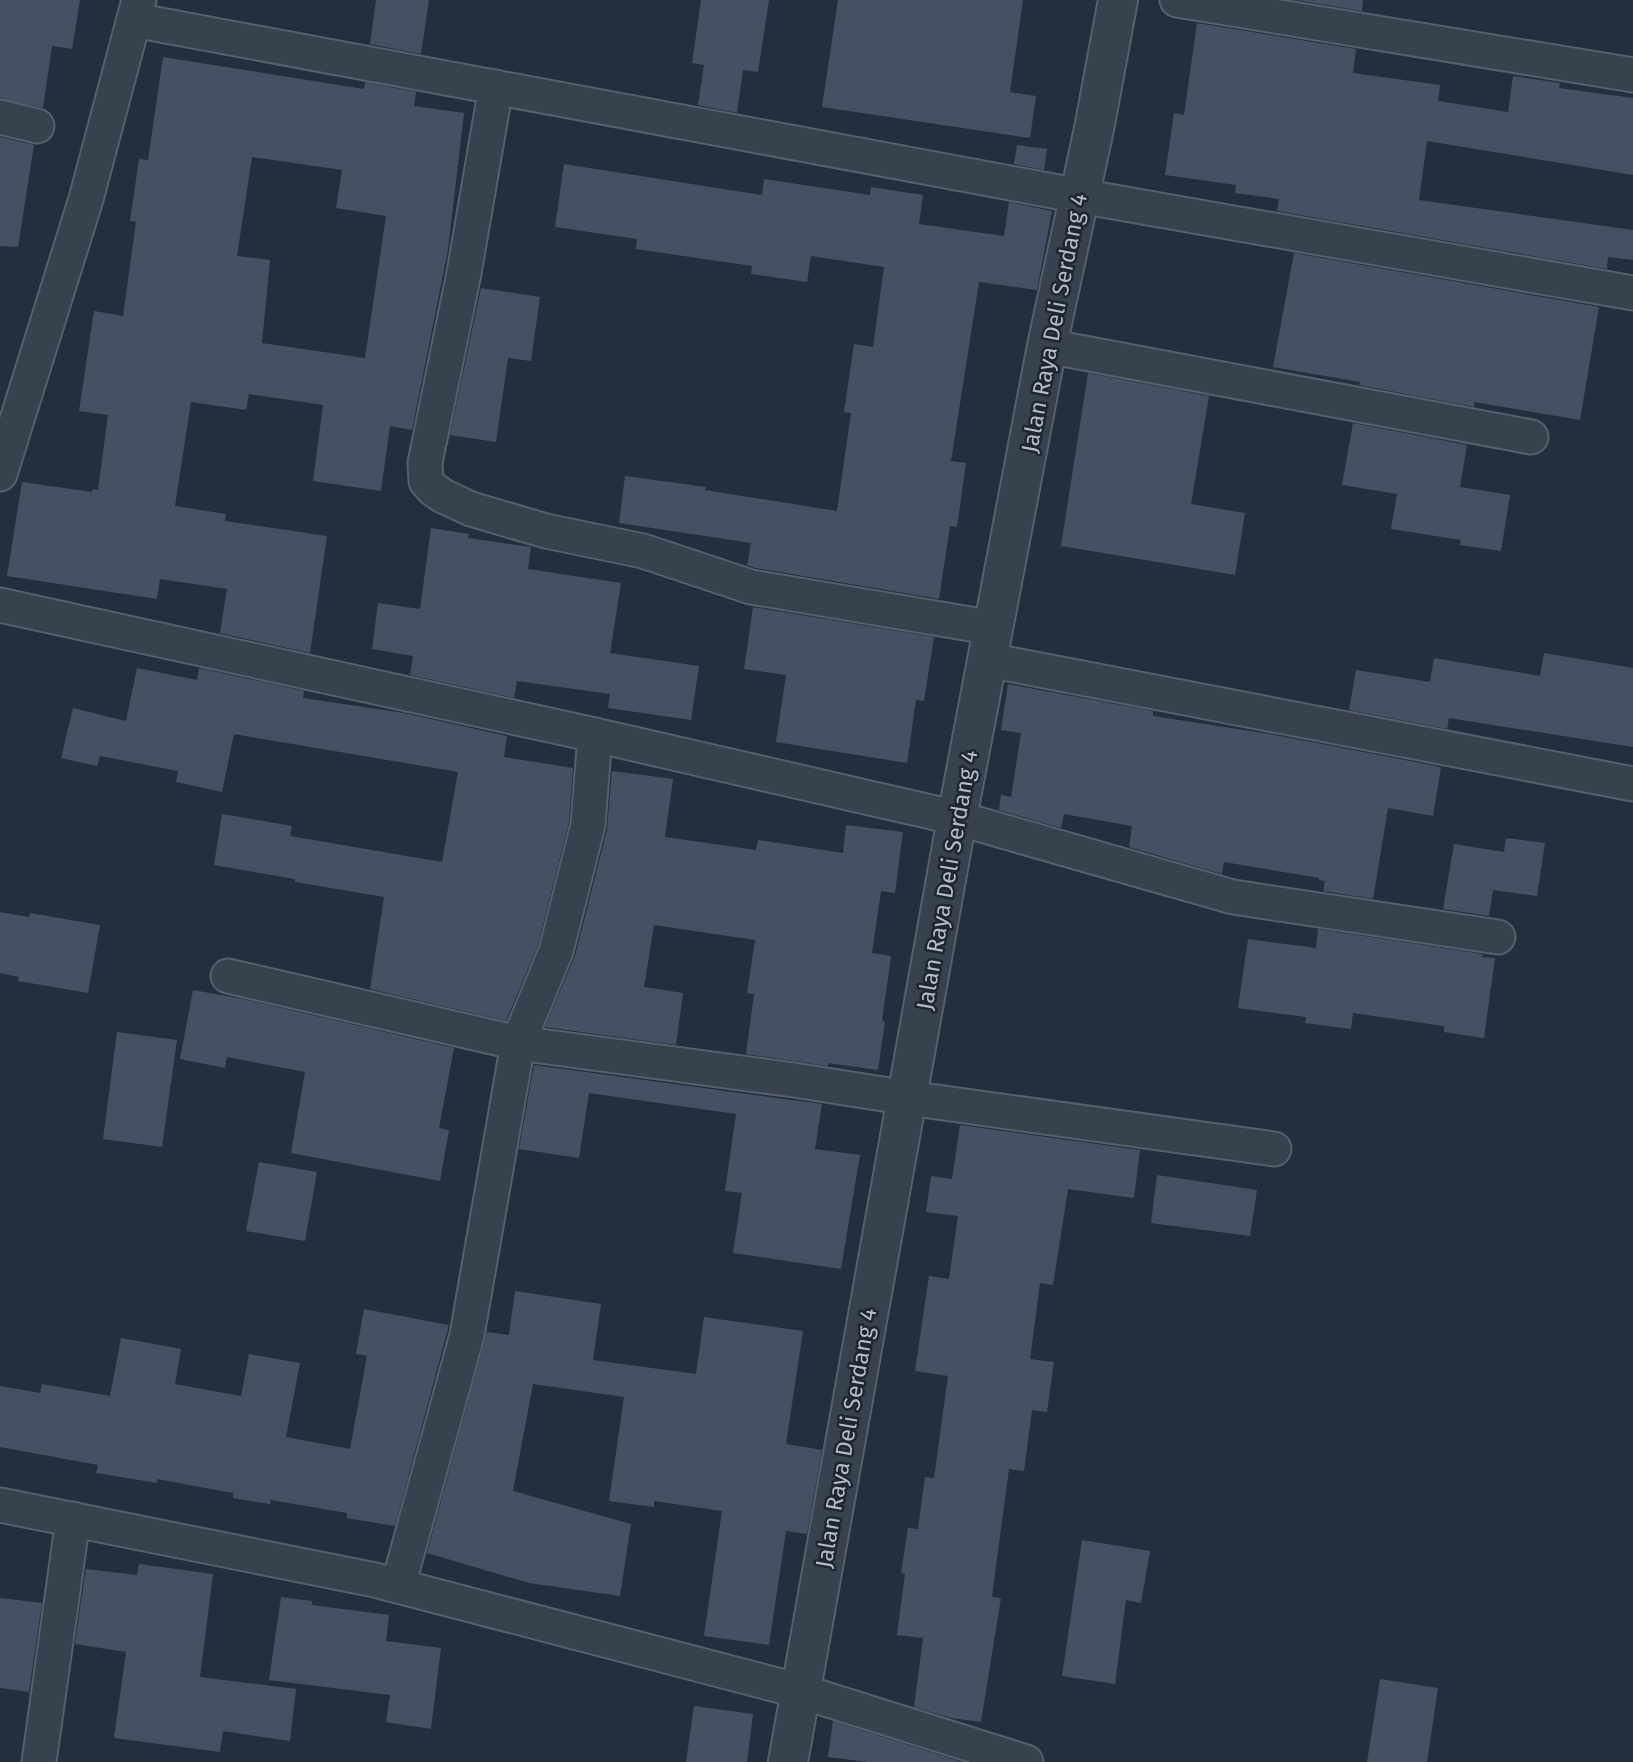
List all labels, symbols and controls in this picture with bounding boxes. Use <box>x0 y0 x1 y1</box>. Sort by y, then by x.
street label: Jalan Raya Deli Serdang 4 <box>1015 191 1093 455</box>
street label: Jalan Raya Deli Serdang 4 <box>910 748 984 1012</box>
street label: Jalan Raya Deli Serdang 4 <box>809 1306 883 1570</box>

